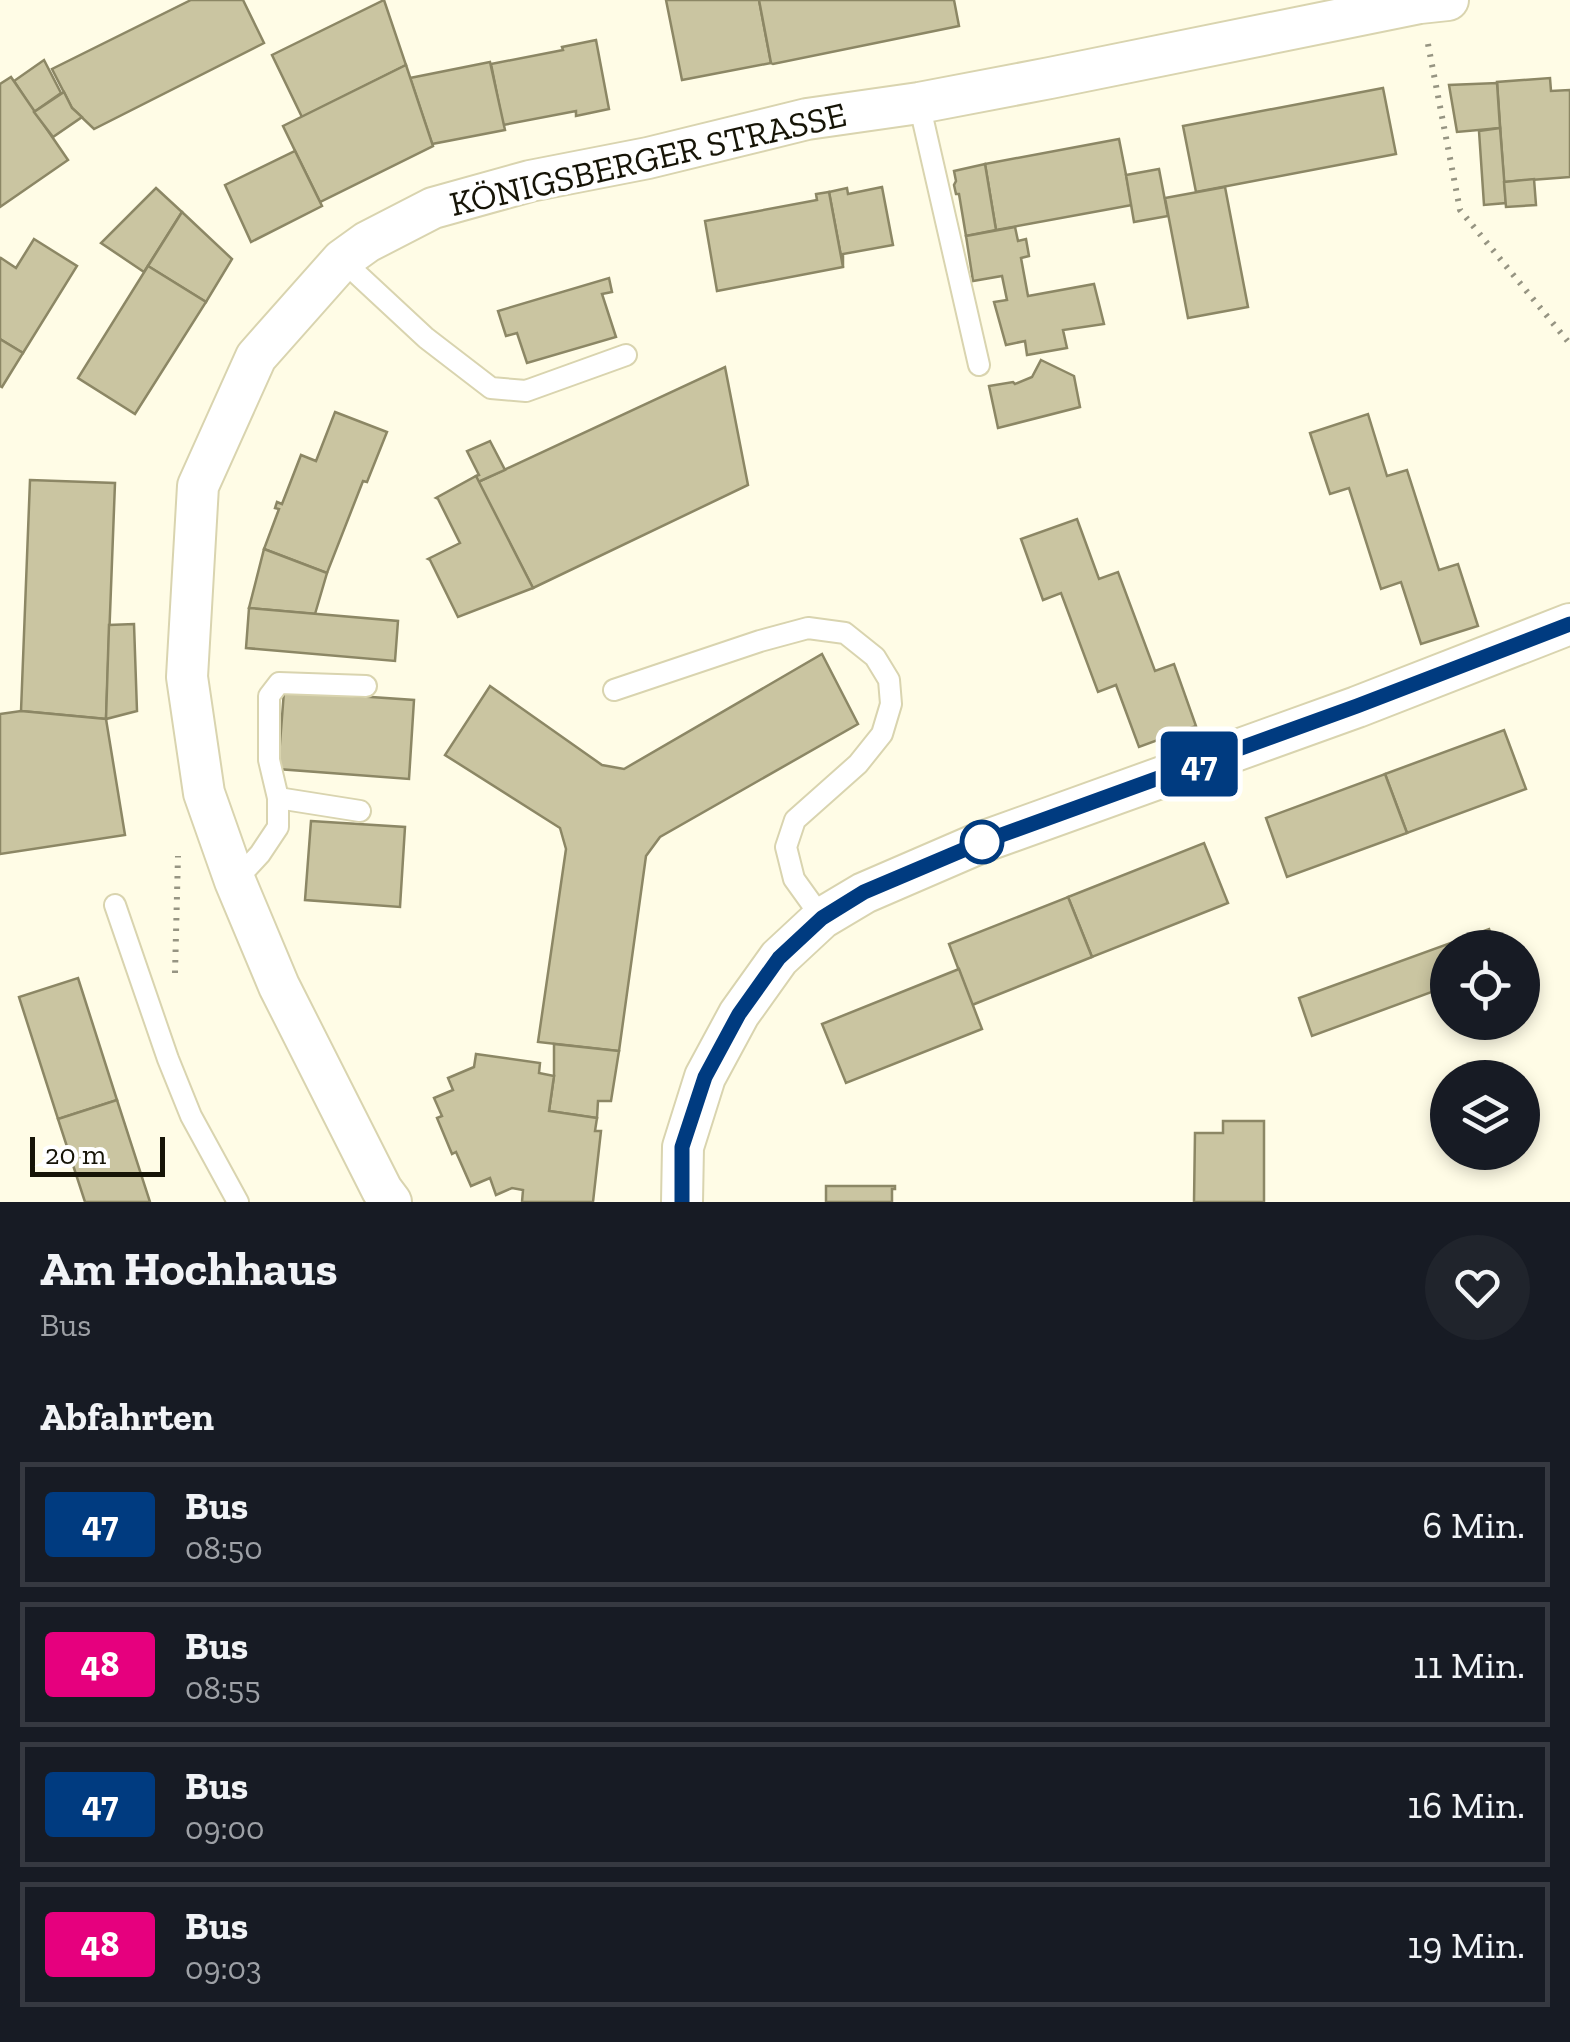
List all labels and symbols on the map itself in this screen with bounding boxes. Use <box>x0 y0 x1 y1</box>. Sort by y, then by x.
street label: KÖNIGSBERGER STRASSE <box>446 93 850 225</box>
line badge: 47 <box>1154 732 1244 796</box>
unlabelled marker <box>961 821 1003 863</box>
scale bar <box>30 1132 165 1176</box>

